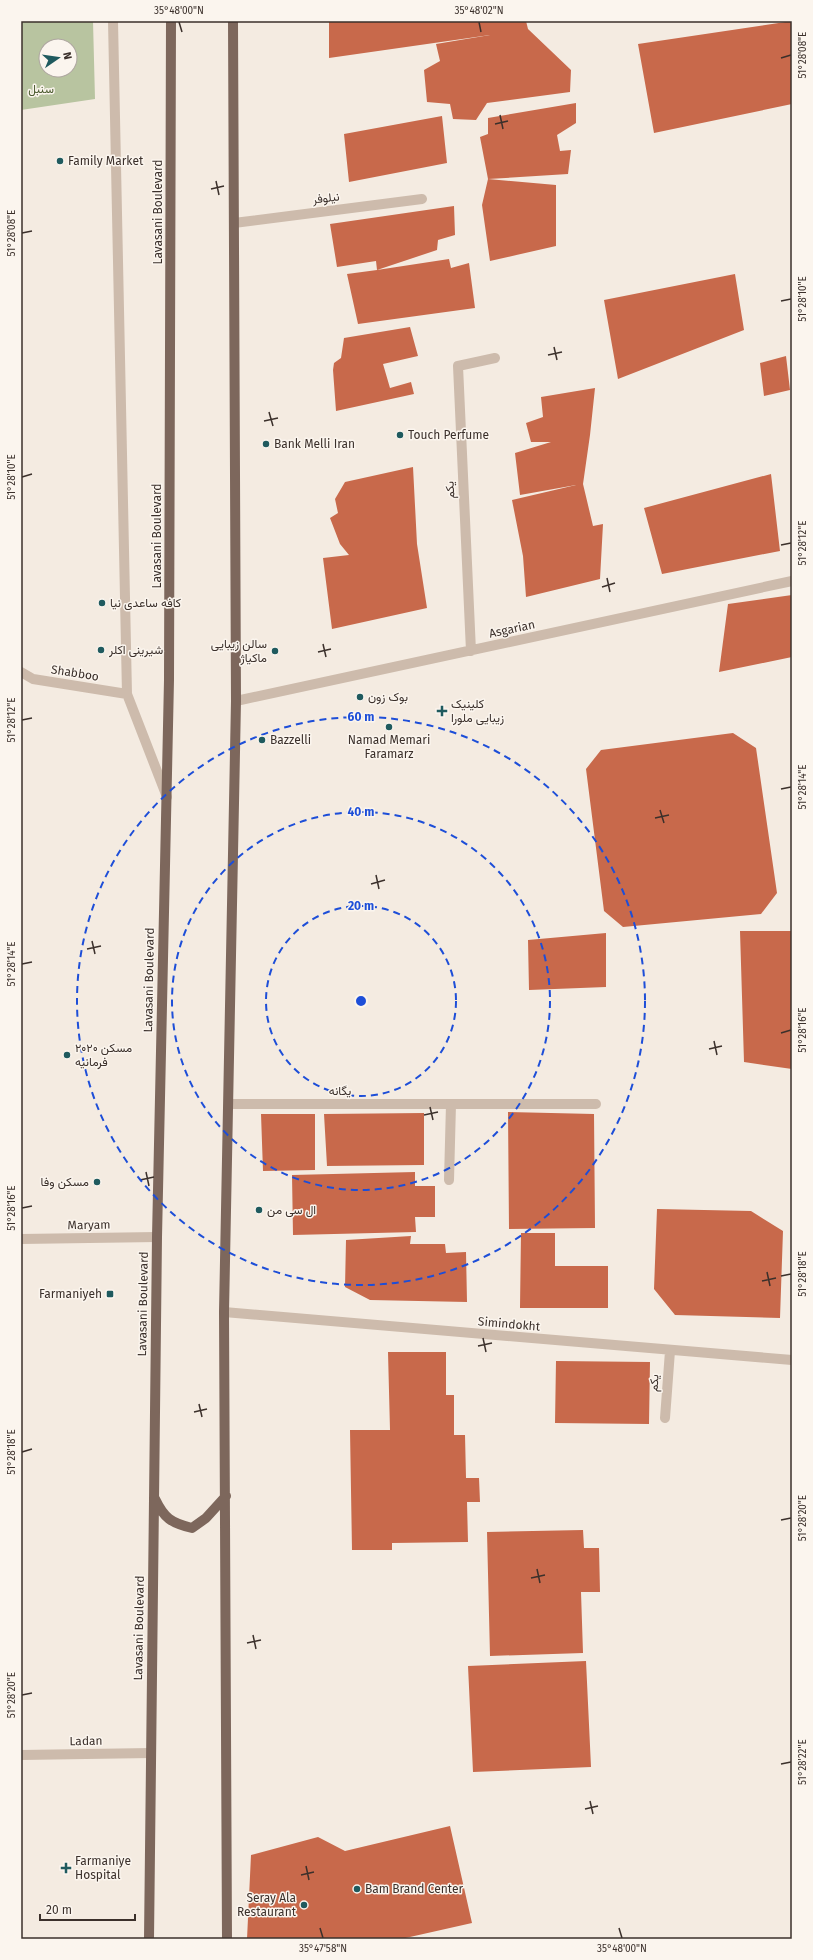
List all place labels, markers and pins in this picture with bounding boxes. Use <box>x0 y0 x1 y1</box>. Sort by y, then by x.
place label: Family Market <box>68 154 144 168</box>
marker: Family Market <box>55 156 65 166</box>
place label: Touch Perfume <box>408 428 489 442</box>
marker: Touch Perfume <box>395 430 405 440</box>
place label: Bank Melli Iran <box>274 437 355 451</box>
marker: Bank Melli Iran <box>261 439 271 449</box>
place label: کافه ساعدی نیا <box>110 596 181 611</box>
marker: کافه ساعدی نیا <box>97 598 107 608</box>
place label: سالن زیبایی ماکیاژ <box>211 637 267 666</box>
place label: شیرینی اکلر <box>108 643 163 658</box>
marker: شیرینی اکلر <box>96 645 106 655</box>
marker: سالن زیبایی ماکیاژ <box>270 646 280 656</box>
place label: بوک زون <box>368 690 408 705</box>
marker: بوک زون <box>355 692 365 702</box>
place label: کلینیک زیبایی ملورا <box>451 697 504 726</box>
marker: کلینیک زیبایی ملورا <box>436 705 448 717</box>
marker: Namad Memari Faramarz <box>384 722 394 732</box>
place label: Bazzelli <box>270 733 311 747</box>
place label: Namad Memari Faramarz <box>348 733 430 761</box>
marker: Bazzelli <box>257 735 267 745</box>
centre of rings <box>354 994 368 1008</box>
place label: مسکن ۲۰۲۰ فرمانیه <box>75 1041 132 1070</box>
marker: مسکن ۲۰۲۰ فرمانیه <box>62 1050 72 1060</box>
place label: مسکن وفا <box>41 1175 89 1190</box>
marker: مسکن وفا <box>92 1177 102 1187</box>
place label: ال سی من <box>267 1203 316 1218</box>
marker: ال سی من <box>254 1205 264 1215</box>
place label: Farmaniyeh <box>39 1287 102 1301</box>
marker: Farmaniyeh <box>105 1289 115 1299</box>
place label: Farmaniye Hospital <box>75 1854 131 1882</box>
marker: Farmaniye Hospital <box>60 1862 72 1874</box>
place label: Bam Brand Center <box>365 1882 463 1896</box>
marker: Bam Brand Center <box>352 1884 362 1894</box>
place label: Seray Ala Restaurant <box>237 1891 297 1919</box>
marker: Seray Ala Restaurant <box>299 1900 309 1910</box>

